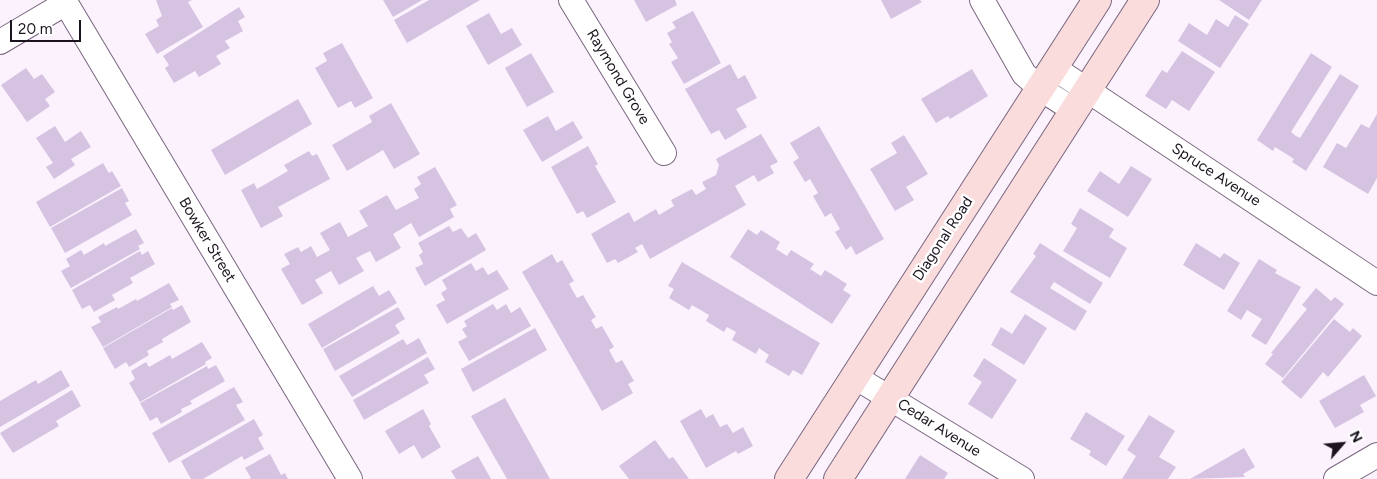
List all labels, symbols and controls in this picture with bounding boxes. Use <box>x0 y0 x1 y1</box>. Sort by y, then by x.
scale bar <box>12 10 84 42</box>
text: 20 m <box>18 20 52 38</box>
street label: Raymond Grove <box>582 26 654 128</box>
street label: Spruce Avenue <box>1168 140 1264 210</box>
street label: Bowker Street <box>175 194 239 286</box>
street label: Diagonal Road <box>909 194 977 284</box>
street label: Cedar Avenue <box>894 395 984 461</box>
north arrow <box>1317 419 1367 469</box>
text: N <box>1346 428 1366 446</box>

